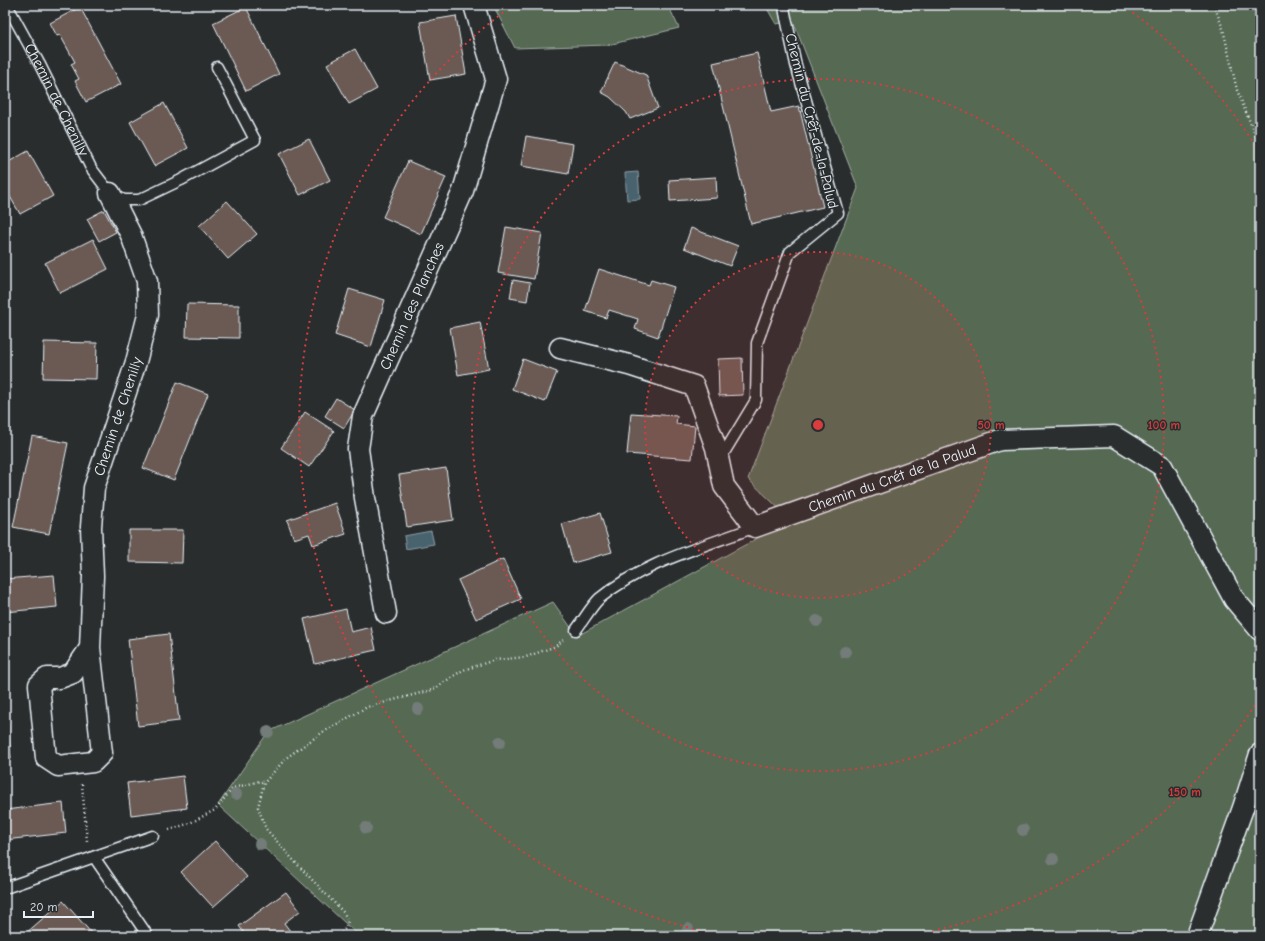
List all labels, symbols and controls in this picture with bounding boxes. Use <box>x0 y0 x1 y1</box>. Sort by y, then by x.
street label: Chemin du Crêt-de-la-Palud <box>781 31 843 211</box>
street label: Chemin de Chenilly <box>21 40 93 159</box>
street label: Chemin des Planches <box>376 240 448 373</box>
street label: Chemin de Chenilly <box>90 355 146 478</box>
centre of rings <box>811 418 825 432</box>
text: 50 m <box>977 418 1005 432</box>
text: 100 m <box>1148 418 1180 432</box>
street label: Chemin du Crét de la Palud <box>806 440 979 516</box>
text: 150 m <box>1169 785 1201 799</box>
scale bar <box>24 893 93 919</box>
text: 20 m <box>30 900 58 914</box>

